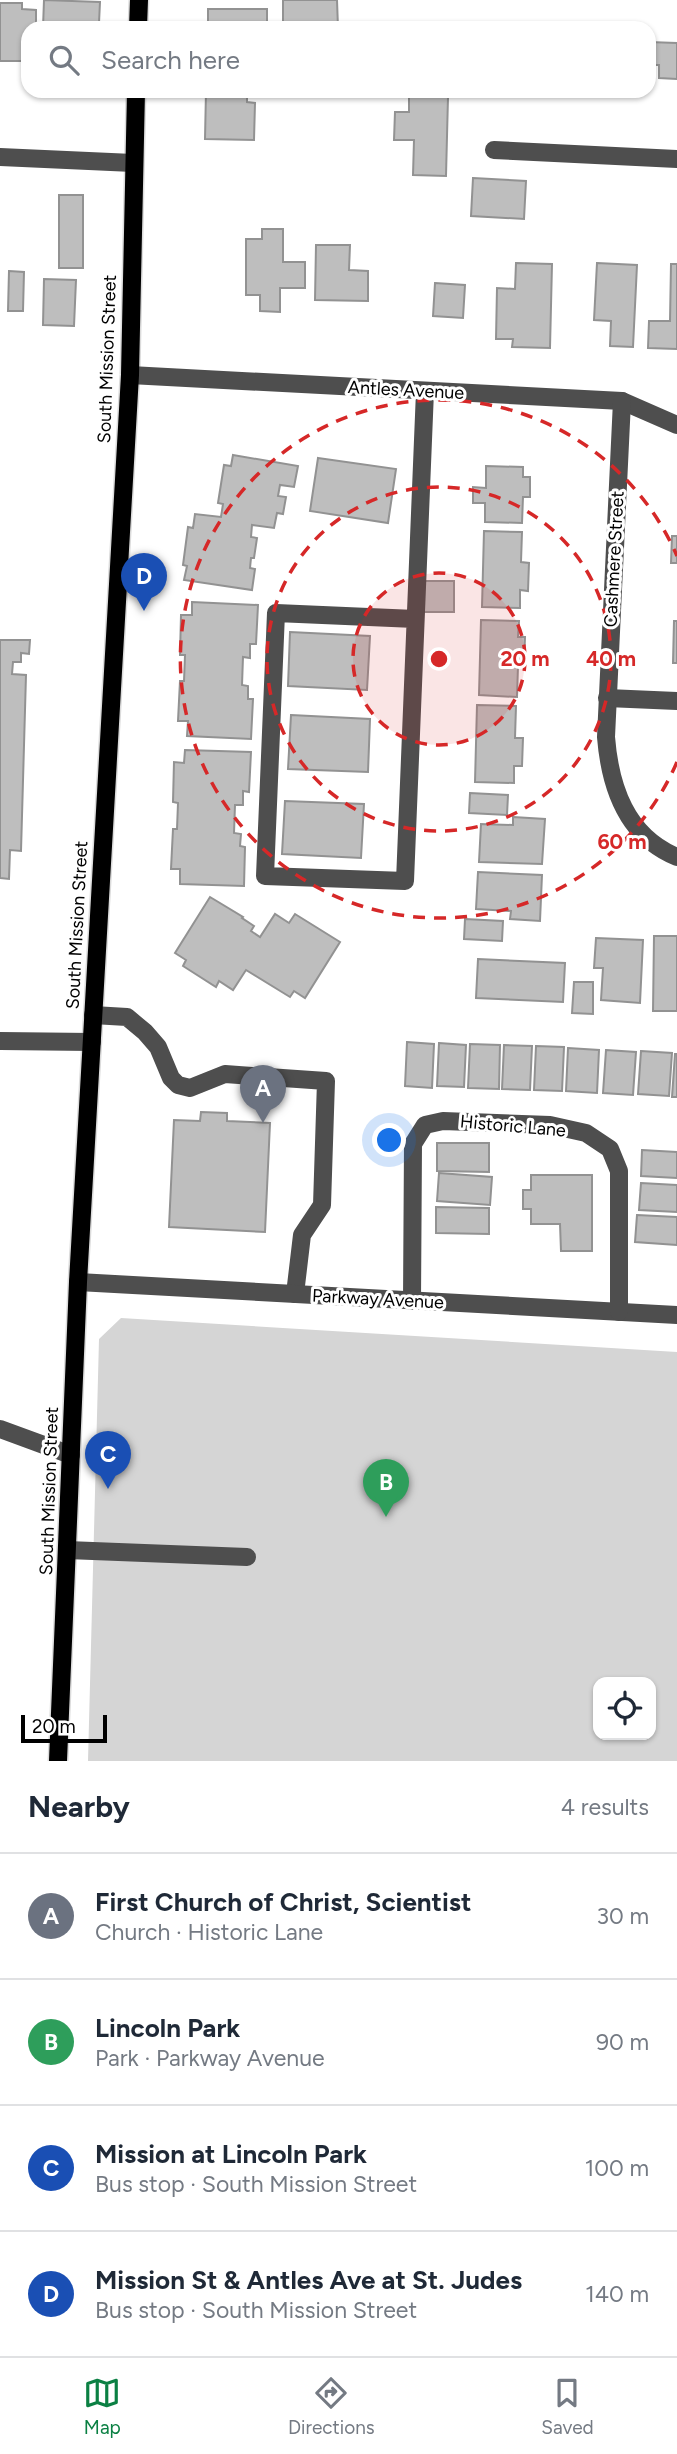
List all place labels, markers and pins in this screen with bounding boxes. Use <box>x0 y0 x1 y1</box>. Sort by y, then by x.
pin: D <box>121 553 167 611</box>
centre of rings <box>427 647 451 671</box>
pin: A <box>240 1065 286 1123</box>
pin: C <box>85 1431 131 1489</box>
pin: B <box>363 1459 409 1517</box>

